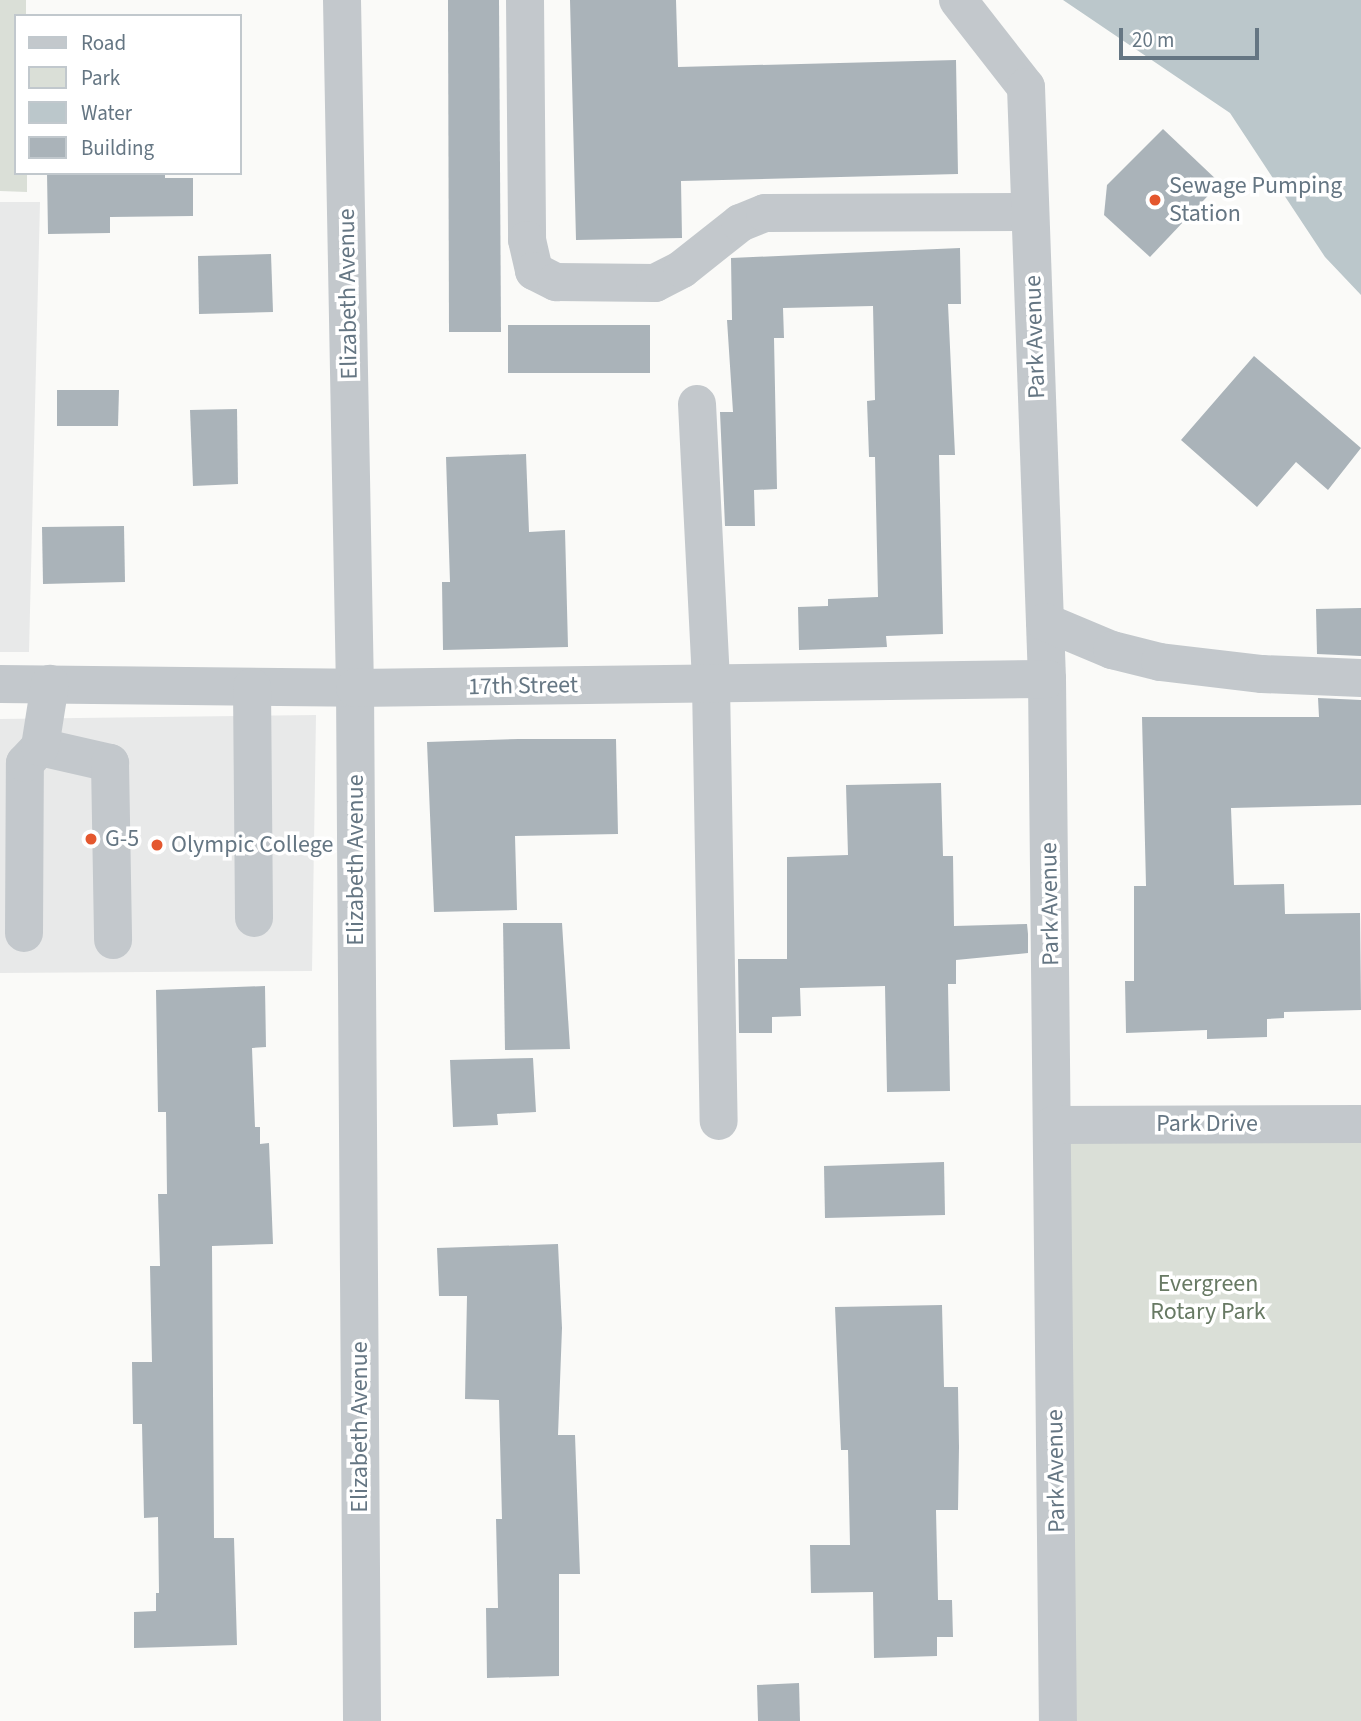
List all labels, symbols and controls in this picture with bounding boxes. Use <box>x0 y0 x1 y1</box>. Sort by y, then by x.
legend <box>14 14 242 175</box>
scale bar <box>1123 14 1263 58</box>
text: 20 m <box>1132 25 1174 55</box>
text: Road <box>81 28 126 58</box>
text: Park <box>81 63 120 93</box>
text: Water <box>81 98 132 128</box>
text: Building <box>81 133 154 163</box>
place label: Sewage Pumping Station <box>1169 172 1342 228</box>
marker: Sewage Pumping Station <box>1147 192 1163 208</box>
street label: Elizabeth Avenue <box>332 208 364 380</box>
street label: Park Avenue <box>1018 275 1052 399</box>
street label: 17th Street <box>468 671 578 701</box>
street label: Elizabeth Avenue <box>342 774 370 946</box>
place label: G-5 <box>105 825 139 853</box>
marker: G-5 <box>83 831 99 847</box>
place label: Olympic College <box>171 831 333 859</box>
marker: Olympic College <box>149 837 165 853</box>
street label: Park Avenue <box>1035 842 1065 966</box>
street label: Park Drive <box>1156 1110 1258 1138</box>
park label: Evergreen Rotary Park <box>1150 1270 1266 1326</box>
street label: Elizabeth Avenue <box>346 1341 374 1513</box>
street label: Park Avenue <box>1041 1409 1071 1533</box>

